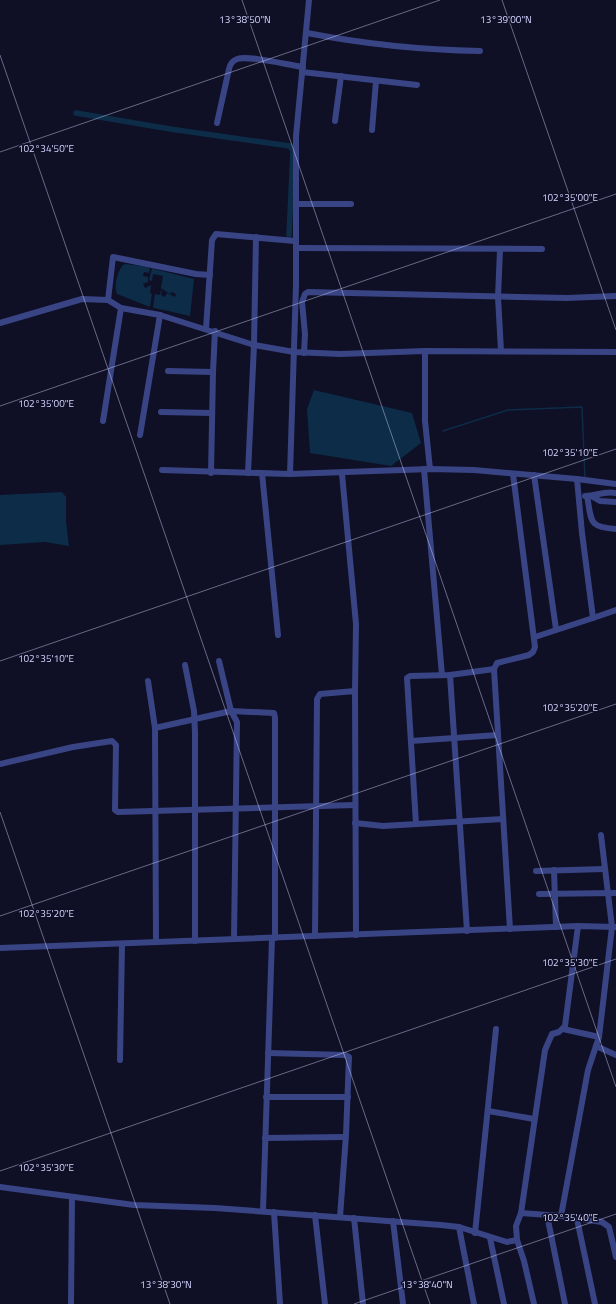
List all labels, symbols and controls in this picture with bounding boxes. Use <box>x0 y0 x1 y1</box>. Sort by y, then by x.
text: 13°38'50"N <box>219 12 271 27</box>
text: 13°39'00"N <box>480 12 532 27</box>
text: 102°34'50"E <box>18 141 75 156</box>
text: 102°35'00"E <box>542 190 599 205</box>
text: 102°35'00"E <box>18 396 75 411</box>
text: 102°35'10"E <box>542 445 599 460</box>
text: 102°35'10"E <box>18 651 75 666</box>
text: 102°35'20"E <box>542 700 599 715</box>
text: 102°35'20"E <box>18 906 75 921</box>
text: 102°35'30"E <box>542 955 599 970</box>
text: 102°35'30"E <box>18 1160 75 1175</box>
text: 102°35'40"E <box>542 1210 599 1225</box>
text: 13°38'30"N <box>140 1277 192 1292</box>
text: 13°38'40"N <box>401 1277 453 1292</box>

